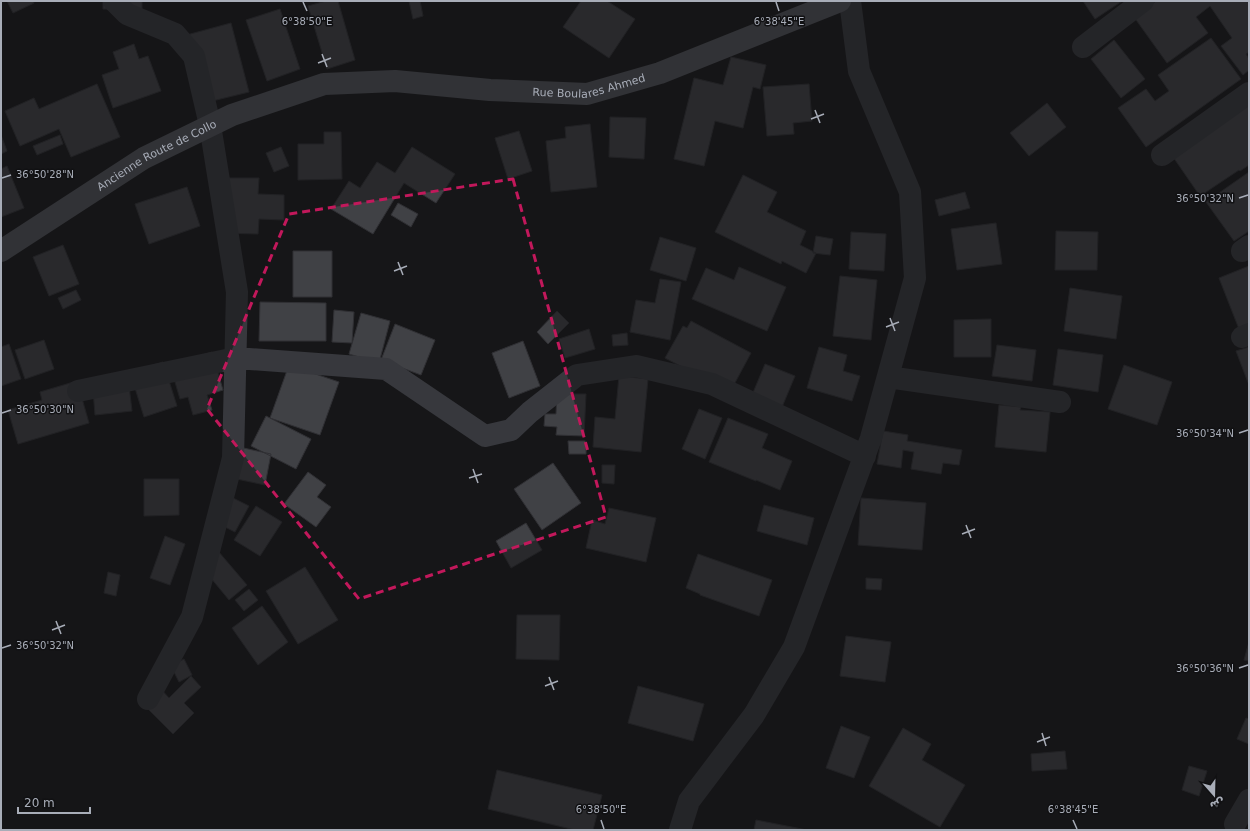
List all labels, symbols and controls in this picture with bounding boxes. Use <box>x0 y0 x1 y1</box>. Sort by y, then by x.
text: 6°38'50"E <box>282 16 332 27</box>
text: 6°38'45"E <box>754 16 804 27</box>
street label: Rue Boulares Ahmed <box>532 71 647 101</box>
street label: Ancienne Route de Collo <box>94 117 219 193</box>
text: 36°50'28"N <box>16 169 74 180</box>
text: 36°50'32"N <box>1176 193 1234 204</box>
text: 36°50'30"N <box>16 404 74 415</box>
text: 36°50'34"N <box>1176 428 1234 439</box>
text: 36°50'32"N <box>16 640 74 651</box>
text: 36°50'36"N <box>1176 663 1234 674</box>
north arrow <box>1194 775 1234 815</box>
scale bar <box>18 789 90 815</box>
text: ش <box>1208 795 1227 813</box>
text: 20 m <box>24 796 55 810</box>
text: 6°38'50"E <box>576 804 626 815</box>
text: 6°38'45"E <box>1048 804 1098 815</box>

